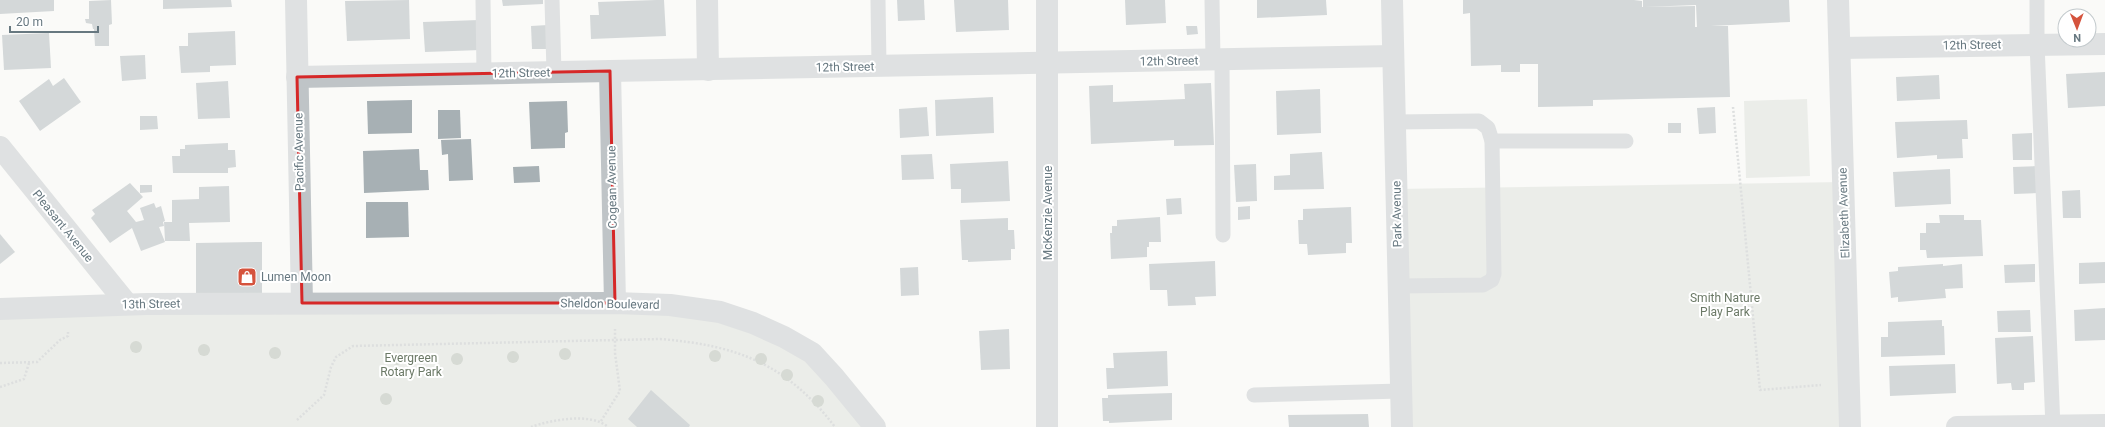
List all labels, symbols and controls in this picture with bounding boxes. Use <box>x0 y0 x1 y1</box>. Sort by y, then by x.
scale bar <box>10 8 98 34</box>
north arrow <box>2057 8 2097 48</box>
text: 20 m <box>16 15 43 29</box>
text: N <box>2073 31 2081 44</box>
street label: 12th Street <box>1943 37 2002 53</box>
street label: 12th Street <box>1140 53 1199 69</box>
street label: 12th Street <box>816 59 875 75</box>
street label: 12th Street <box>492 65 551 81</box>
street label: Pacific Avenue <box>291 113 307 191</box>
street label: Cogean Avenue <box>604 145 620 229</box>
street label: McKenzie Avenue <box>1041 166 1055 260</box>
street label: Elizabeth Avenue <box>1835 167 1853 259</box>
street label: Park Avenue <box>1389 181 1405 247</box>
street label: Pleasant Avenue <box>30 187 96 265</box>
shop icon: Lumen Moon <box>236 266 258 288</box>
place label: Lumen Moon <box>261 270 331 284</box>
park label: Smith Nature Play Park <box>1690 291 1760 319</box>
street label: 13th Street <box>122 296 181 312</box>
street label: Sheldon Boulevard <box>560 296 660 312</box>
park label: Evergreen Rotary Park <box>380 351 443 379</box>

